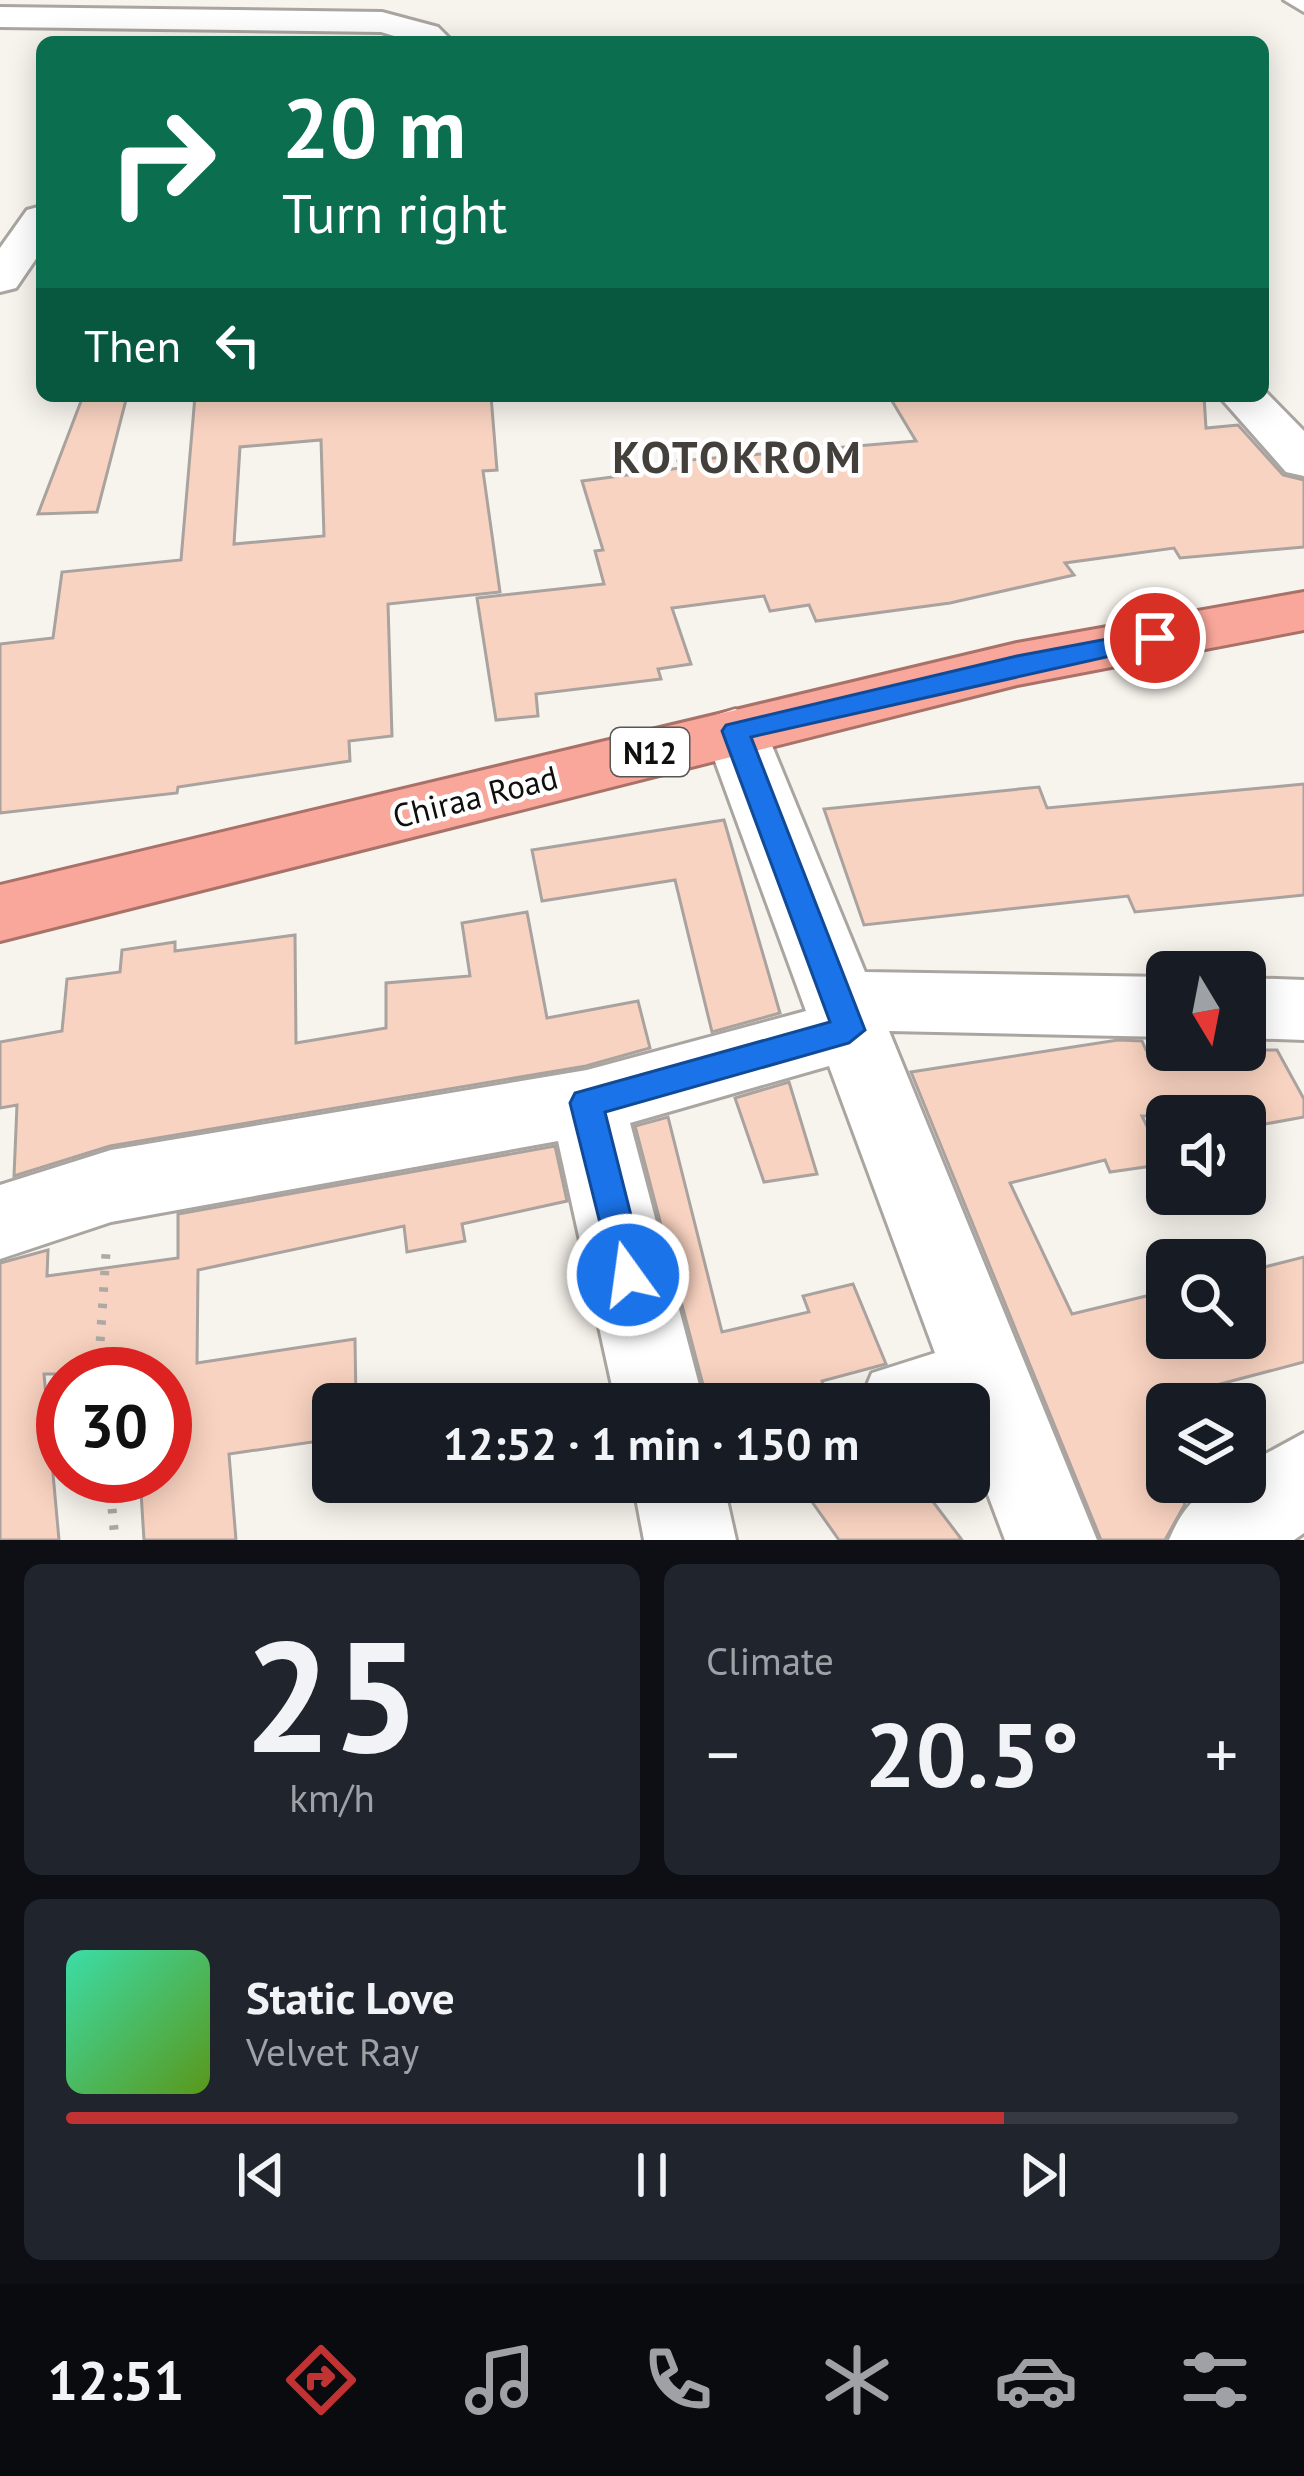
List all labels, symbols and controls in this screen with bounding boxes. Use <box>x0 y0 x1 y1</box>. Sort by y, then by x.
text: 20 m <box>282 72 466 181</box>
icon: right <box>84 84 240 240</box>
text: Turn right <box>282 178 507 248</box>
icon: left <box>205 312 271 378</box>
text: Then <box>84 316 181 374</box>
district label: KOTOKROM <box>612 427 864 485</box>
pin <box>1104 587 1206 689</box>
icon: arrive <box>1122 605 1188 671</box>
road number: N12 <box>611 728 689 776</box>
street label: Chiraa Road <box>388 755 562 837</box>
north arrow <box>1146 951 1266 1071</box>
map controls <box>1146 951 1266 1503</box>
button: sound <box>1146 1095 1266 1215</box>
position arrow <box>565 1212 691 1338</box>
button: search <box>1146 1239 1266 1359</box>
speed limit sign: 30 <box>36 1347 192 1503</box>
button: layers <box>1146 1383 1266 1503</box>
text: 12:52 · 1 min · 150 m <box>443 1414 859 1472</box>
text: 25 <box>244 1593 420 1795</box>
text: Climate <box>706 1635 834 1686</box>
text: 20.5° <box>865 1695 1079 1812</box>
text: − <box>706 1711 739 1796</box>
text: + <box>1205 1711 1238 1796</box>
text: km/h <box>289 1772 375 1823</box>
text: Static Love <box>246 1968 455 2026</box>
text: Velvet Ray <box>246 2026 419 2077</box>
icon: previous <box>228 2142 294 2208</box>
icon: pause <box>619 2142 685 2208</box>
icon: next <box>1010 2142 1076 2208</box>
icon: directions <box>279 2338 363 2422</box>
icon: music <box>458 2338 542 2422</box>
icon: phone <box>636 2338 720 2422</box>
icon: climate <box>815 2338 899 2422</box>
icon: car <box>994 2338 1078 2422</box>
icon: filters <box>1173 2338 1257 2422</box>
text: 12:51 <box>47 2345 184 2415</box>

